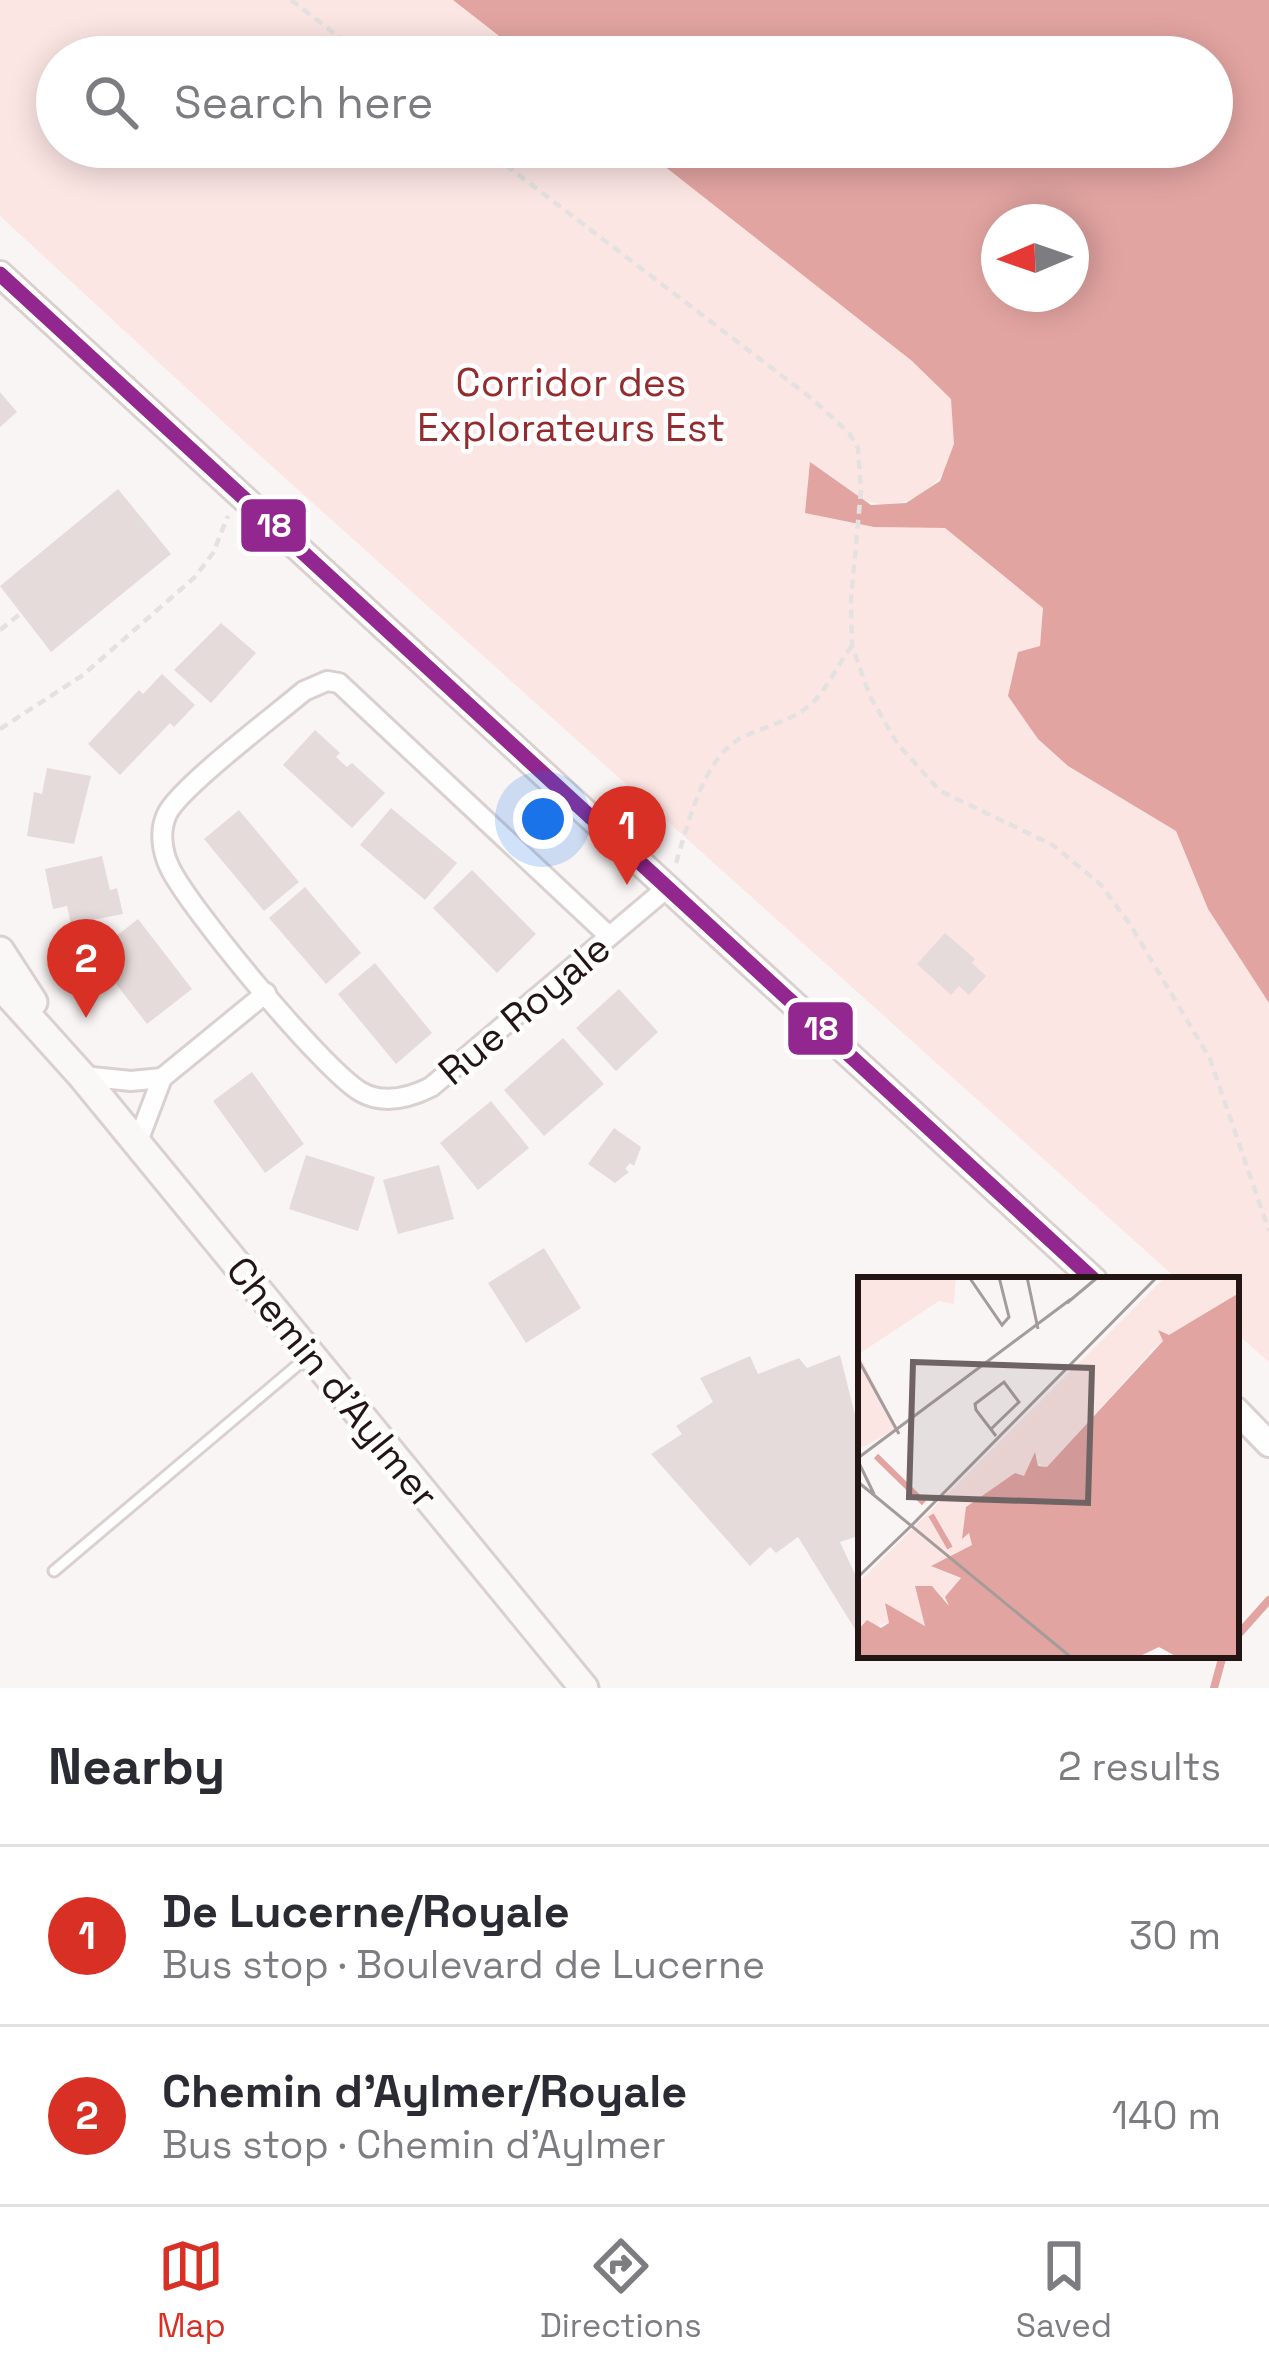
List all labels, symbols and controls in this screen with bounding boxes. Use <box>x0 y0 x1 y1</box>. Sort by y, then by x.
search box <box>36 36 1233 168</box>
icon: search <box>78 69 144 135</box>
text: Search here <box>174 74 433 131</box>
north arrow <box>981 204 1089 312</box>
park label: Corridor des Explorateurs Est <box>417 358 725 452</box>
line badge: 18 <box>239 497 308 554</box>
text: 18 <box>257 505 291 547</box>
pin: 1 <box>588 786 666 885</box>
your location <box>513 789 573 849</box>
pin: 2 <box>47 919 125 1018</box>
street label: Rue Royale <box>428 923 620 1095</box>
line badge: 18 <box>786 1000 855 1057</box>
text: 18 <box>804 1008 838 1050</box>
street label: Chemin d'Aylmer <box>216 1246 449 1518</box>
inset map <box>858 1277 1239 1658</box>
text: Nearby <box>48 1734 225 1799</box>
text: 2 results <box>1058 1742 1221 1791</box>
text: De Lucerne/Royale <box>162 1883 570 1940</box>
text: 1 <box>78 1911 96 1960</box>
text: 30 m <box>1129 1911 1221 1960</box>
text: Bus stop · Boulevard de Lucerne <box>162 1940 765 1989</box>
text: Chemin d'Aylmer/Royale <box>162 2063 687 2120</box>
text: 2 <box>75 2091 99 2140</box>
text: 140 m <box>1112 2091 1221 2140</box>
text: Bus stop · Chemin d'Aylmer <box>162 2120 666 2169</box>
tab: Map <box>157 2233 226 2347</box>
tab: Directions <box>540 2233 702 2347</box>
tab: Saved <box>1016 2233 1112 2347</box>

